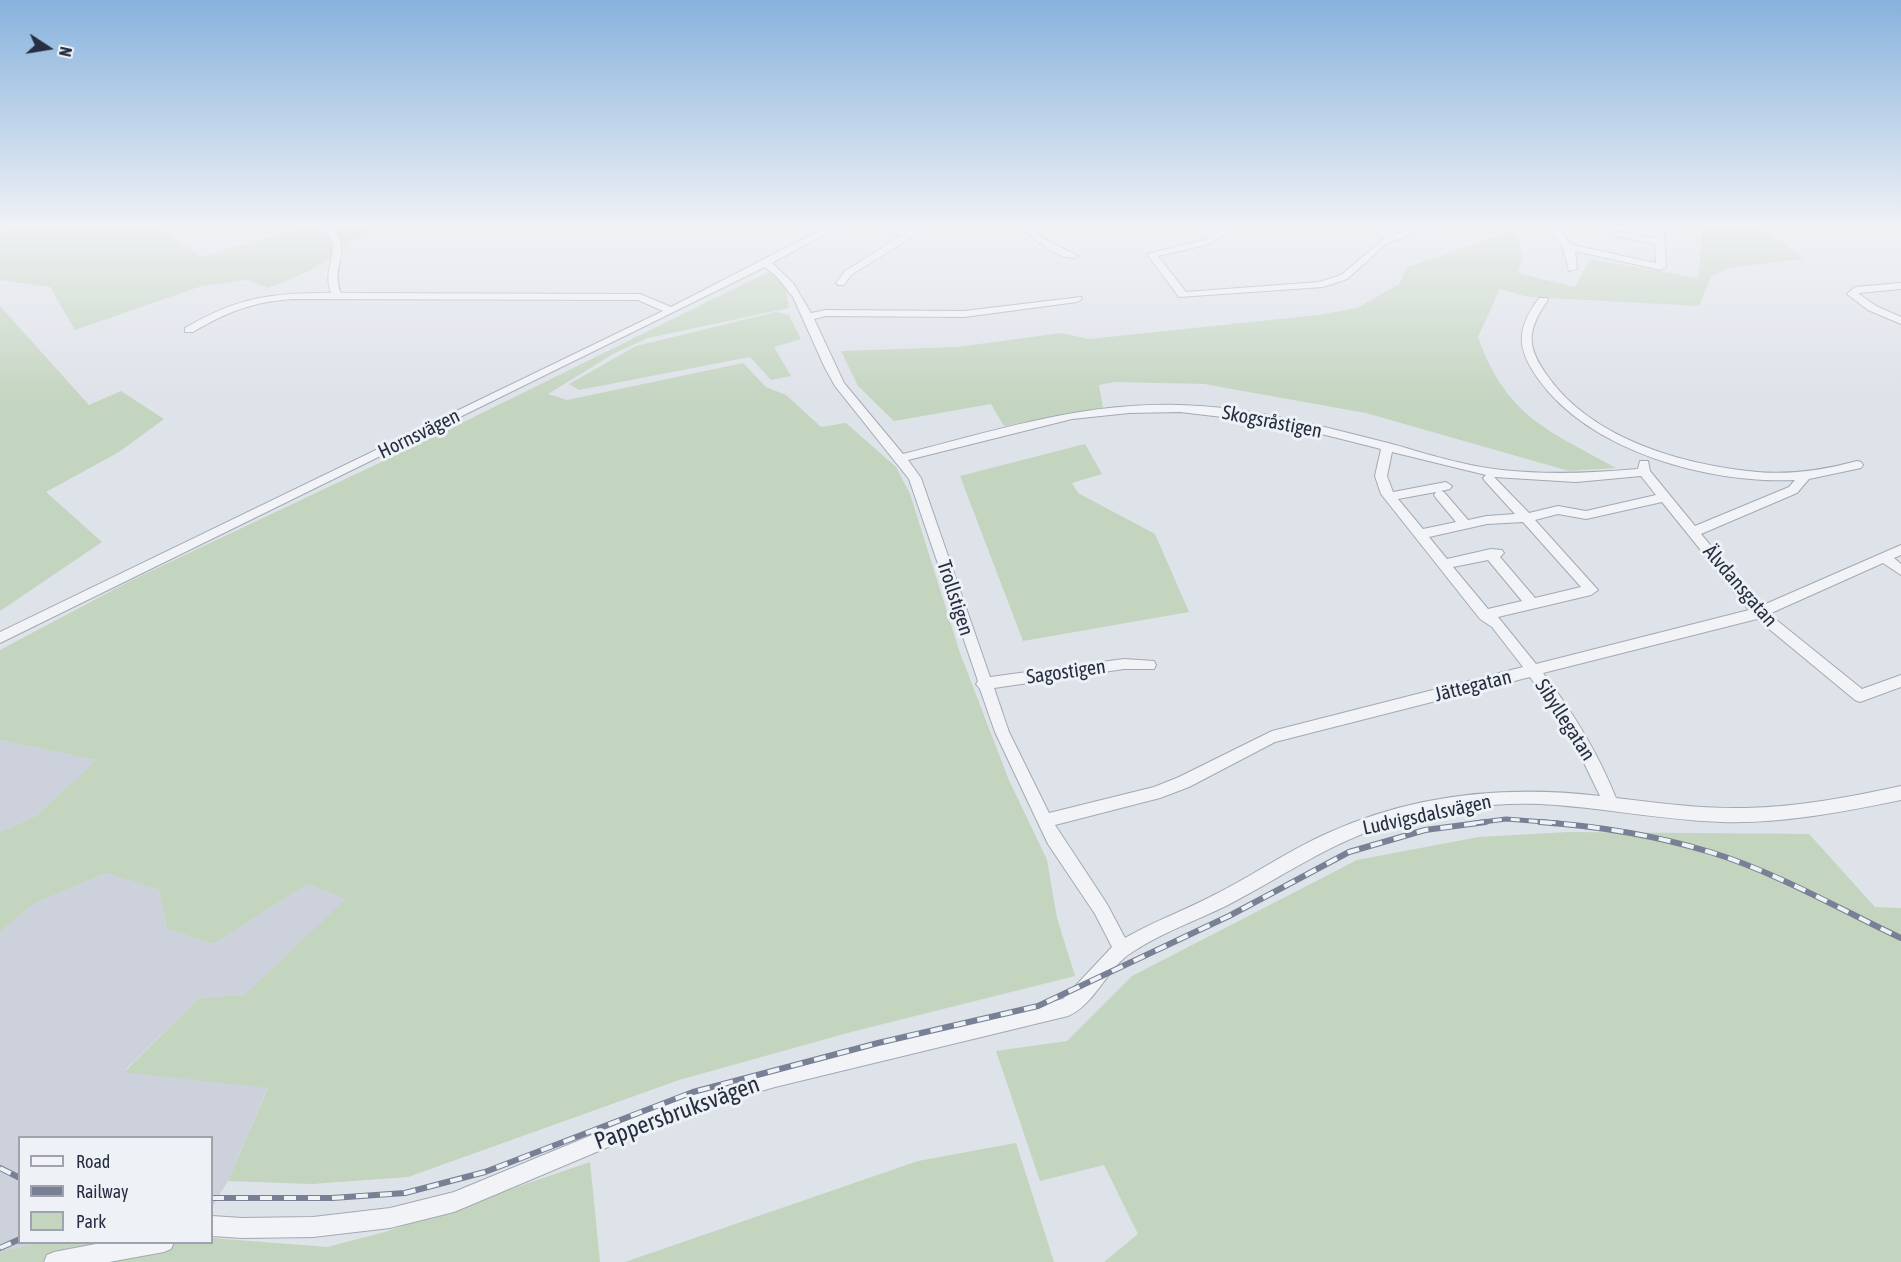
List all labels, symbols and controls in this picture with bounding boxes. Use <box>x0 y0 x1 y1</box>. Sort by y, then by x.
north arrow <box>18 18 78 78</box>
text: N <box>56 45 75 58</box>
street label: Skogsråstigen <box>1220 401 1324 443</box>
street label: Hornsvägen <box>374 404 464 464</box>
street label: Älvdansgatan <box>1698 540 1782 632</box>
street label: Trollstigen <box>932 557 978 639</box>
street label: Sagostigen <box>1025 655 1107 689</box>
street label: Jättegatan <box>1432 665 1514 707</box>
street label: Sibyllegatan <box>1530 675 1600 765</box>
street label: Ludvigsdalsvägen <box>1361 790 1493 840</box>
street label: Pappersbruksvägen <box>590 1070 764 1156</box>
legend <box>18 1136 213 1244</box>
text: Road <box>76 1151 110 1172</box>
text: Railway <box>76 1181 128 1202</box>
text: Park <box>76 1211 106 1232</box>

